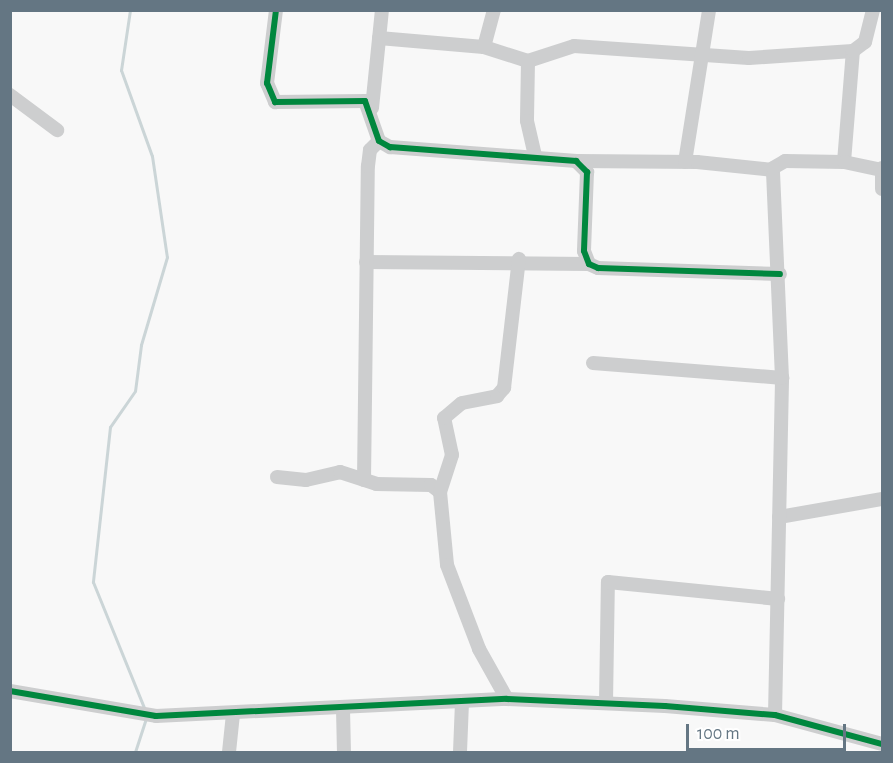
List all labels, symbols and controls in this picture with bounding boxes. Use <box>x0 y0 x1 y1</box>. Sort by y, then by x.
scale bar <box>689 712 850 750</box>
text: 100 m <box>697 725 740 743</box>

